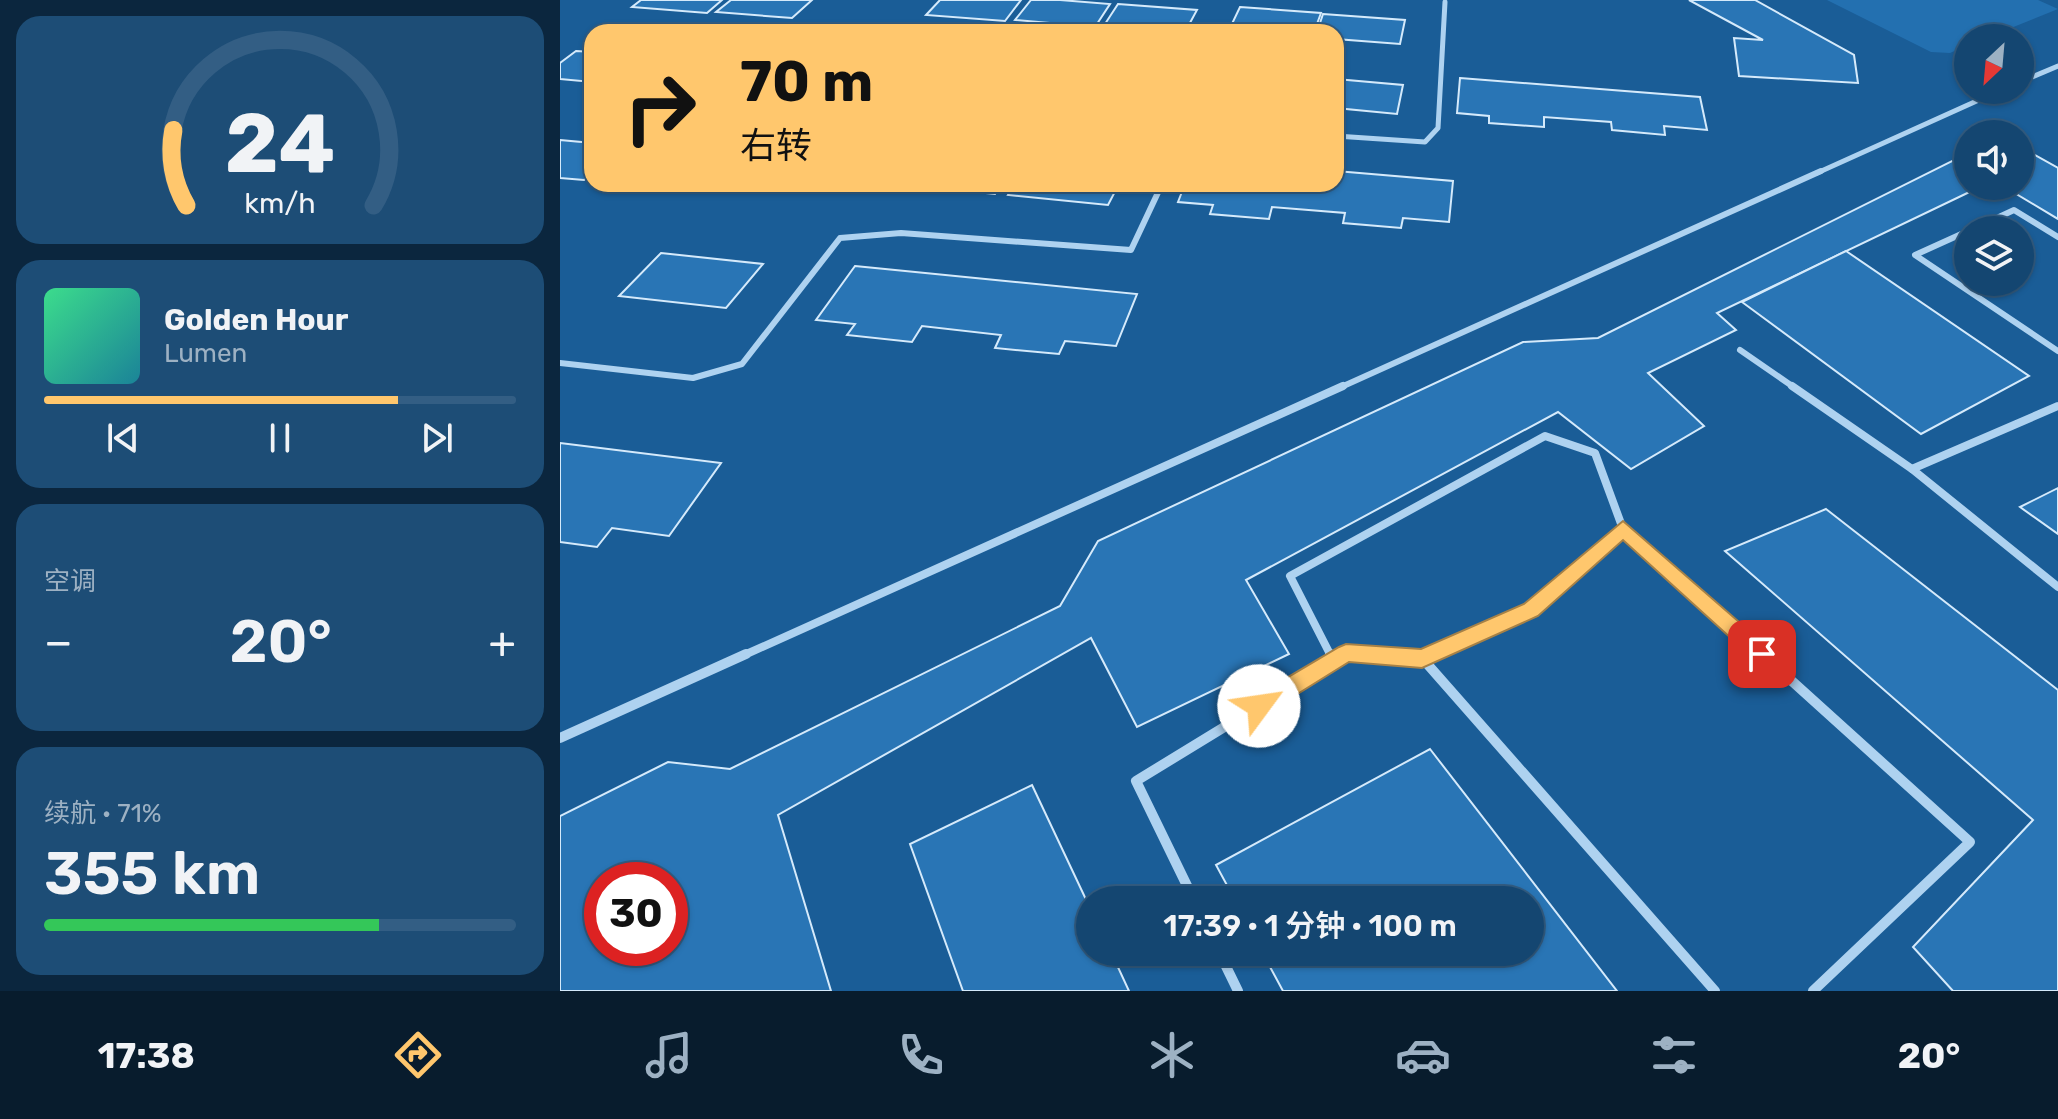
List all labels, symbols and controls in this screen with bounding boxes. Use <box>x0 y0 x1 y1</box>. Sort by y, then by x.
north arrow <box>1954 24 2034 104</box>
map controls <box>1954 24 2034 296</box>
text: 70 m <box>740 49 873 115</box>
icon: right <box>608 56 712 160</box>
text: 24 <box>225 93 335 192</box>
button: sound <box>1954 120 2034 200</box>
text: 右转 <box>740 124 812 167</box>
text: km/h <box>244 186 316 220</box>
button: layers <box>1954 216 2034 296</box>
text: Golden Hour <box>164 302 348 338</box>
text: Lumen <box>164 338 247 369</box>
icon: previous <box>101 416 145 460</box>
icon: pause <box>258 416 302 460</box>
icon: next <box>415 416 459 460</box>
text: 空调 <box>44 566 96 597</box>
text: 20° <box>229 606 332 677</box>
text: − <box>44 616 73 668</box>
text: + <box>489 616 516 668</box>
pin <box>1728 620 1796 688</box>
icon: arrive <box>1740 632 1784 676</box>
position arrow <box>1217 664 1301 748</box>
text: 续航 · 71% <box>44 798 162 829</box>
text: 355 km <box>44 838 260 909</box>
speed limit sign: 30 <box>584 862 688 966</box>
text: 17:39 · 1 分钟 · 100 m <box>1163 908 1457 944</box>
icon: directions <box>390 1027 446 1083</box>
icon: music <box>641 1027 697 1083</box>
icon: phone <box>893 1027 949 1083</box>
icon: climate <box>1144 1027 1200 1083</box>
icon: car <box>1395 1027 1451 1083</box>
icon: filters <box>1646 1027 1702 1083</box>
text: 17:38 <box>98 1034 195 1077</box>
text: 20° <box>1898 1034 1960 1077</box>

